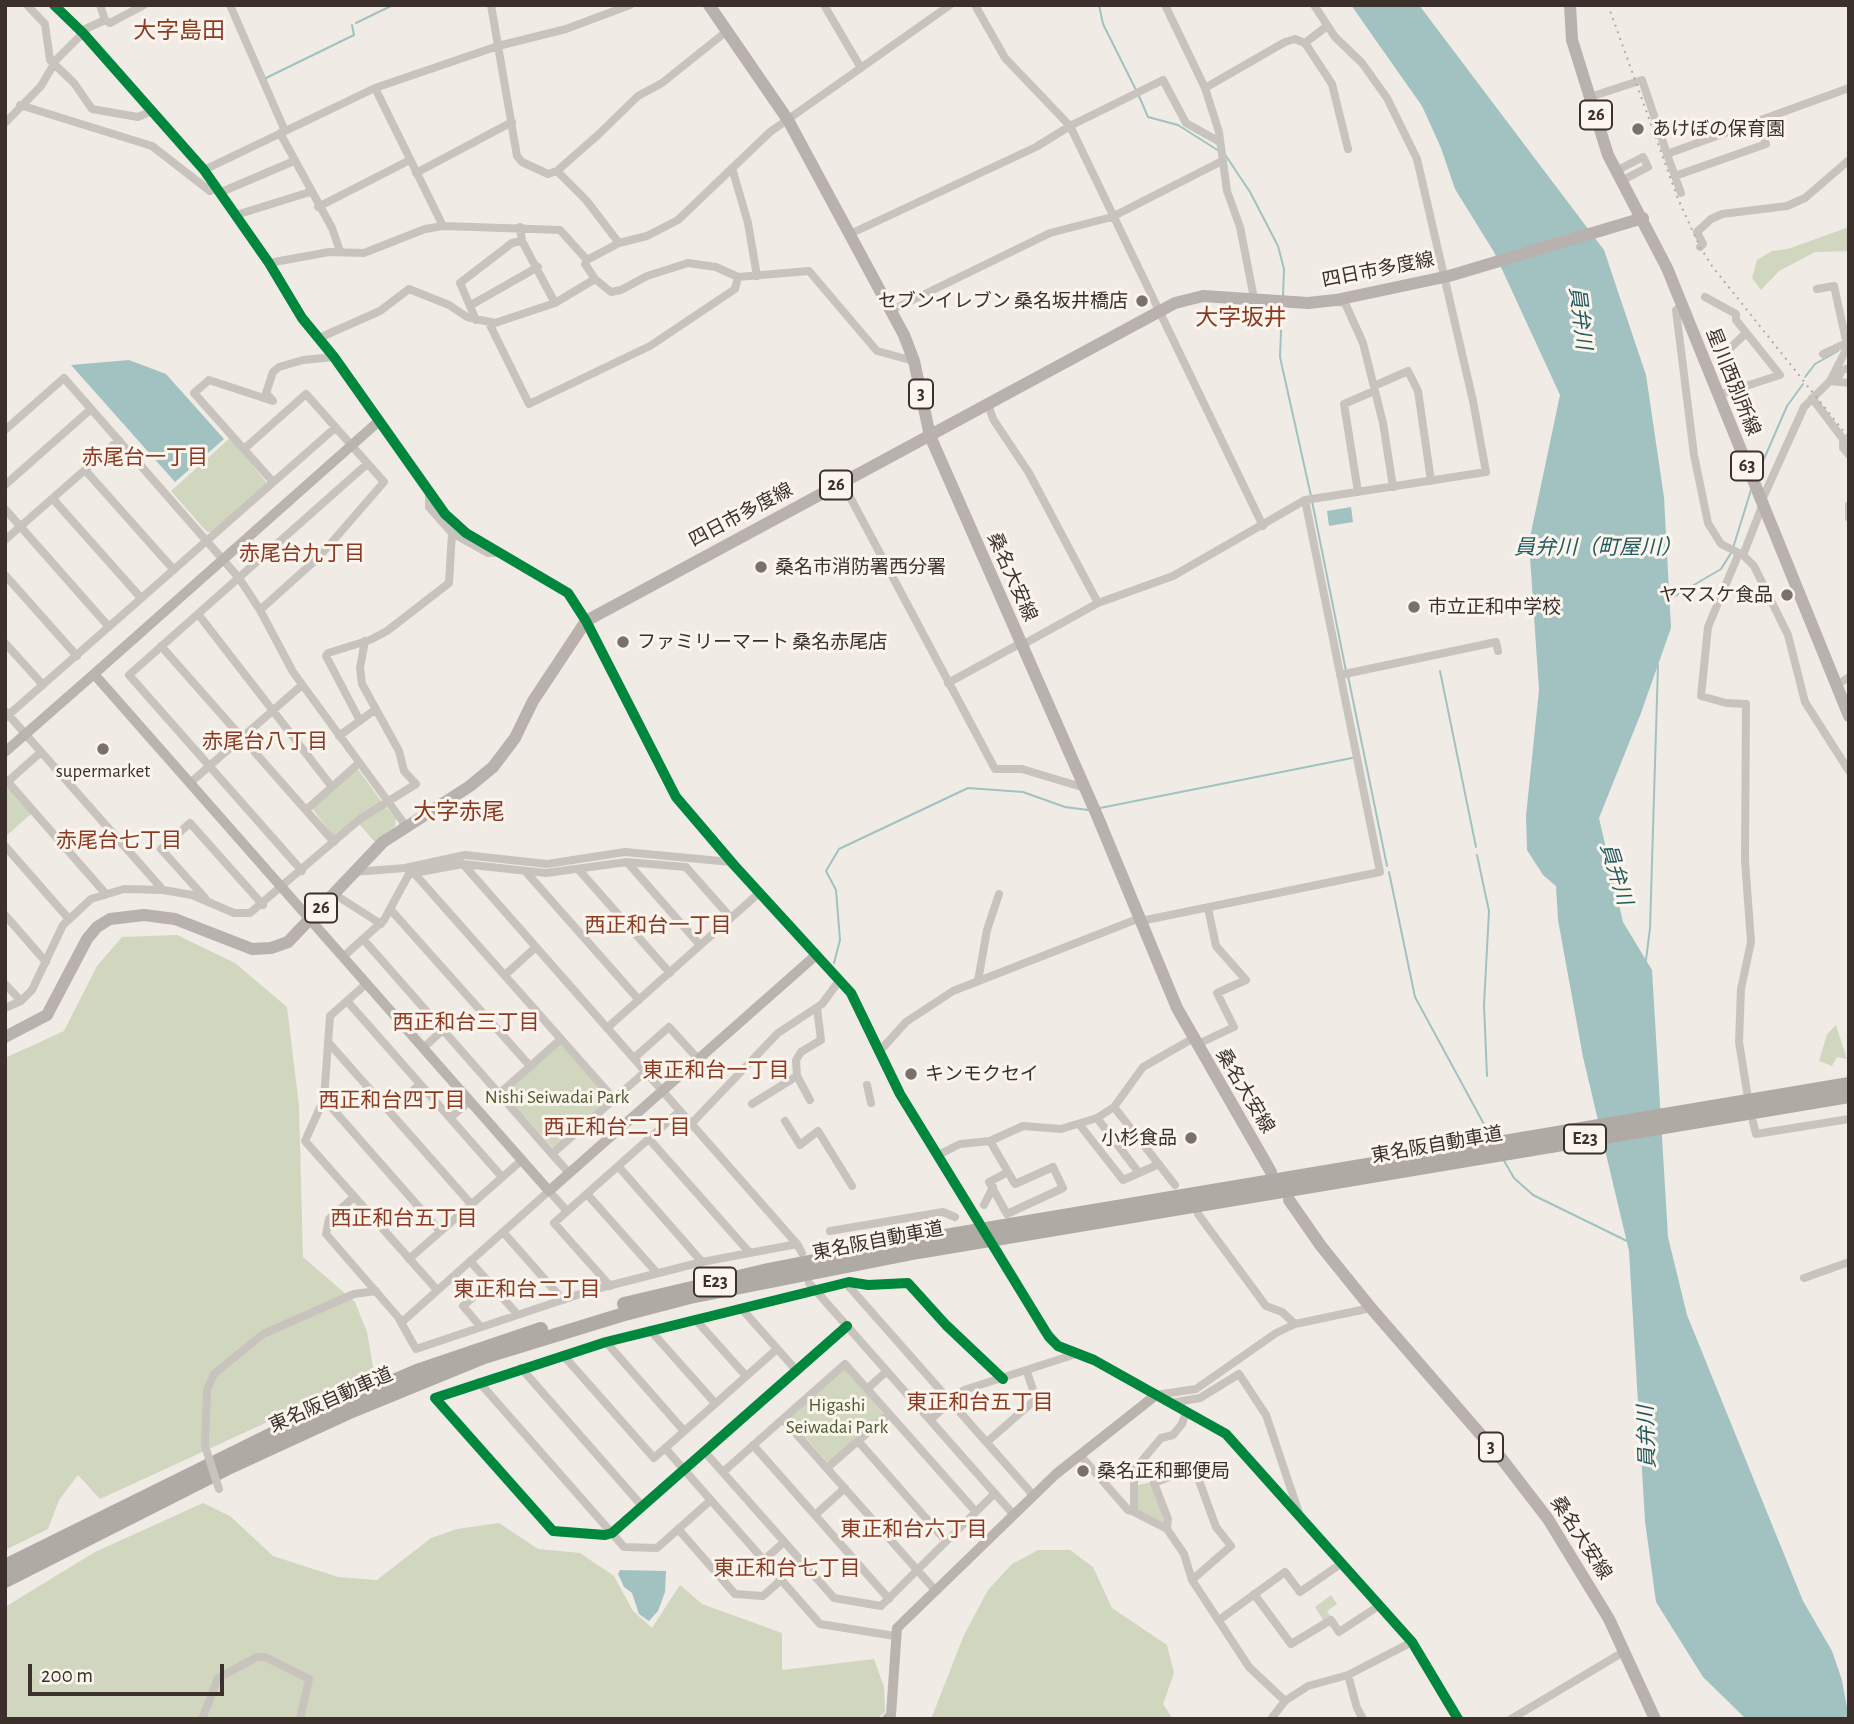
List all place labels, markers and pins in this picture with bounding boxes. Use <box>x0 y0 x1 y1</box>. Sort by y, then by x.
place label: あけぼの保育園 <box>1652 118 1785 140</box>
marker: あけぼの保育園 <box>1630 121 1646 137</box>
place label: セブンイレブン 桑名坂井橋店 <box>878 290 1128 312</box>
marker: セブンイレブン 桑名坂井橋店 <box>1134 293 1150 309</box>
place label: 桑名市消防署西分署 <box>775 556 946 578</box>
marker: 桑名市消防署西分署 <box>753 559 769 575</box>
place label: ヤマスケ食品 <box>1659 584 1773 606</box>
marker: ヤマスケ食品 <box>1779 587 1795 603</box>
place label: 市立正和中学校 <box>1428 596 1561 618</box>
marker: 市立正和中学校 <box>1406 599 1422 615</box>
place label: ファミリーマート 桑名赤尾店 <box>637 631 887 653</box>
marker: ファミリーマート 桑名赤尾店 <box>615 634 631 650</box>
marker: supermarket <box>95 741 111 757</box>
place label: supermarket <box>56 760 150 782</box>
place label: キンモクセイ <box>925 1063 1039 1085</box>
marker: キンモクセイ <box>903 1066 919 1082</box>
place label: 小杉食品 <box>1101 1127 1177 1149</box>
marker: 小杉食品 <box>1183 1130 1199 1146</box>
place label: 桑名正和郵便局 <box>1097 1460 1230 1482</box>
marker: 桑名正和郵便局 <box>1075 1463 1091 1479</box>

